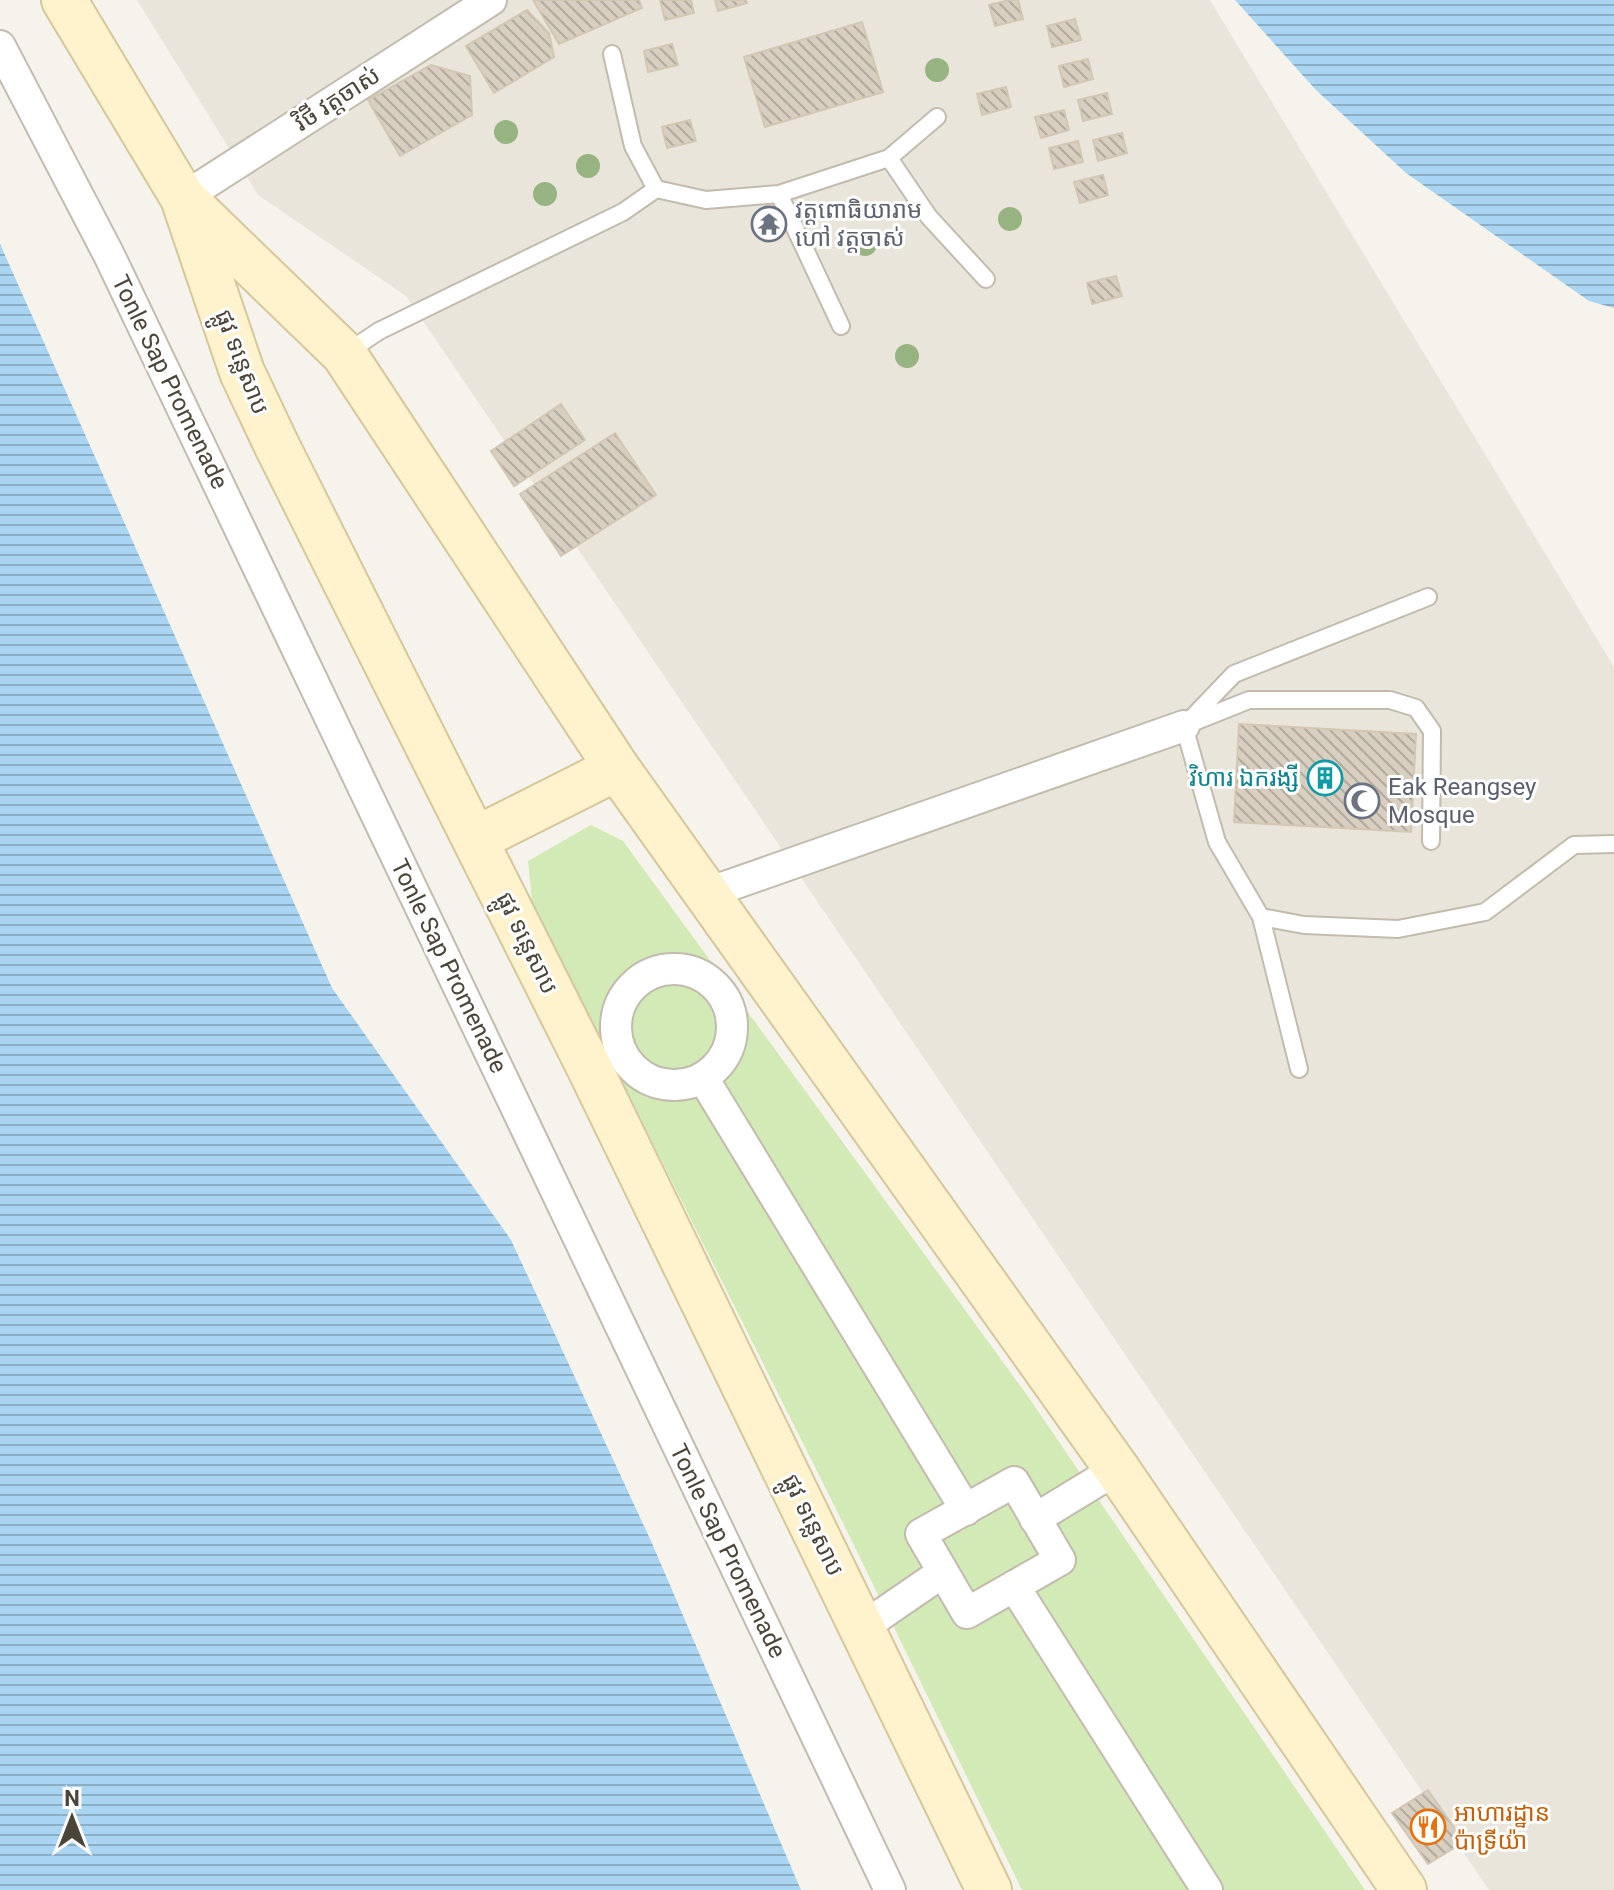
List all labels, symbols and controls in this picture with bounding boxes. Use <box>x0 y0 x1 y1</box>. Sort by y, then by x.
street label: វិថី វត្តចាស់ <box>288 60 385 138</box>
place label: វត្តពោធិយារាម ហៅ វត្តចាស់ <box>795 196 922 253</box>
temple icon: វត្តពោធិយារាម ហៅ វត្តចាស់ <box>750 205 788 243</box>
street label: Tonle Sap Promenade <box>106 271 234 493</box>
street label: ផ្លូវ ទន្លេសាប <box>202 306 275 421</box>
building icon: វិហារ ឯករង្សី <box>1306 759 1344 797</box>
place label: វិហារ ឯករង្សី <box>1189 763 1299 792</box>
place label: Eak Reangsey Mosque <box>1388 773 1537 829</box>
mosque icon: Eak Reangsey Mosque <box>1343 782 1381 820</box>
street label: Tonle Sap Promenade <box>385 855 513 1077</box>
street label: ផ្លូវ ទន្លេសាប <box>483 887 564 1002</box>
street label: Tonle Sap Promenade <box>664 1440 792 1662</box>
street label: ផ្លូវ ទន្លេសាប <box>769 1469 850 1584</box>
north arrow <box>32 1778 112 1858</box>
text: N <box>64 1786 80 1811</box>
place label: អាហារដ្ឋាន ប៉ាទ្រីយ៉ា <box>1454 1799 1550 1855</box>
restaurant icon: អាហារដ្ឋាន ប៉ាទ្រីយ៉ា <box>1409 1808 1447 1846</box>

